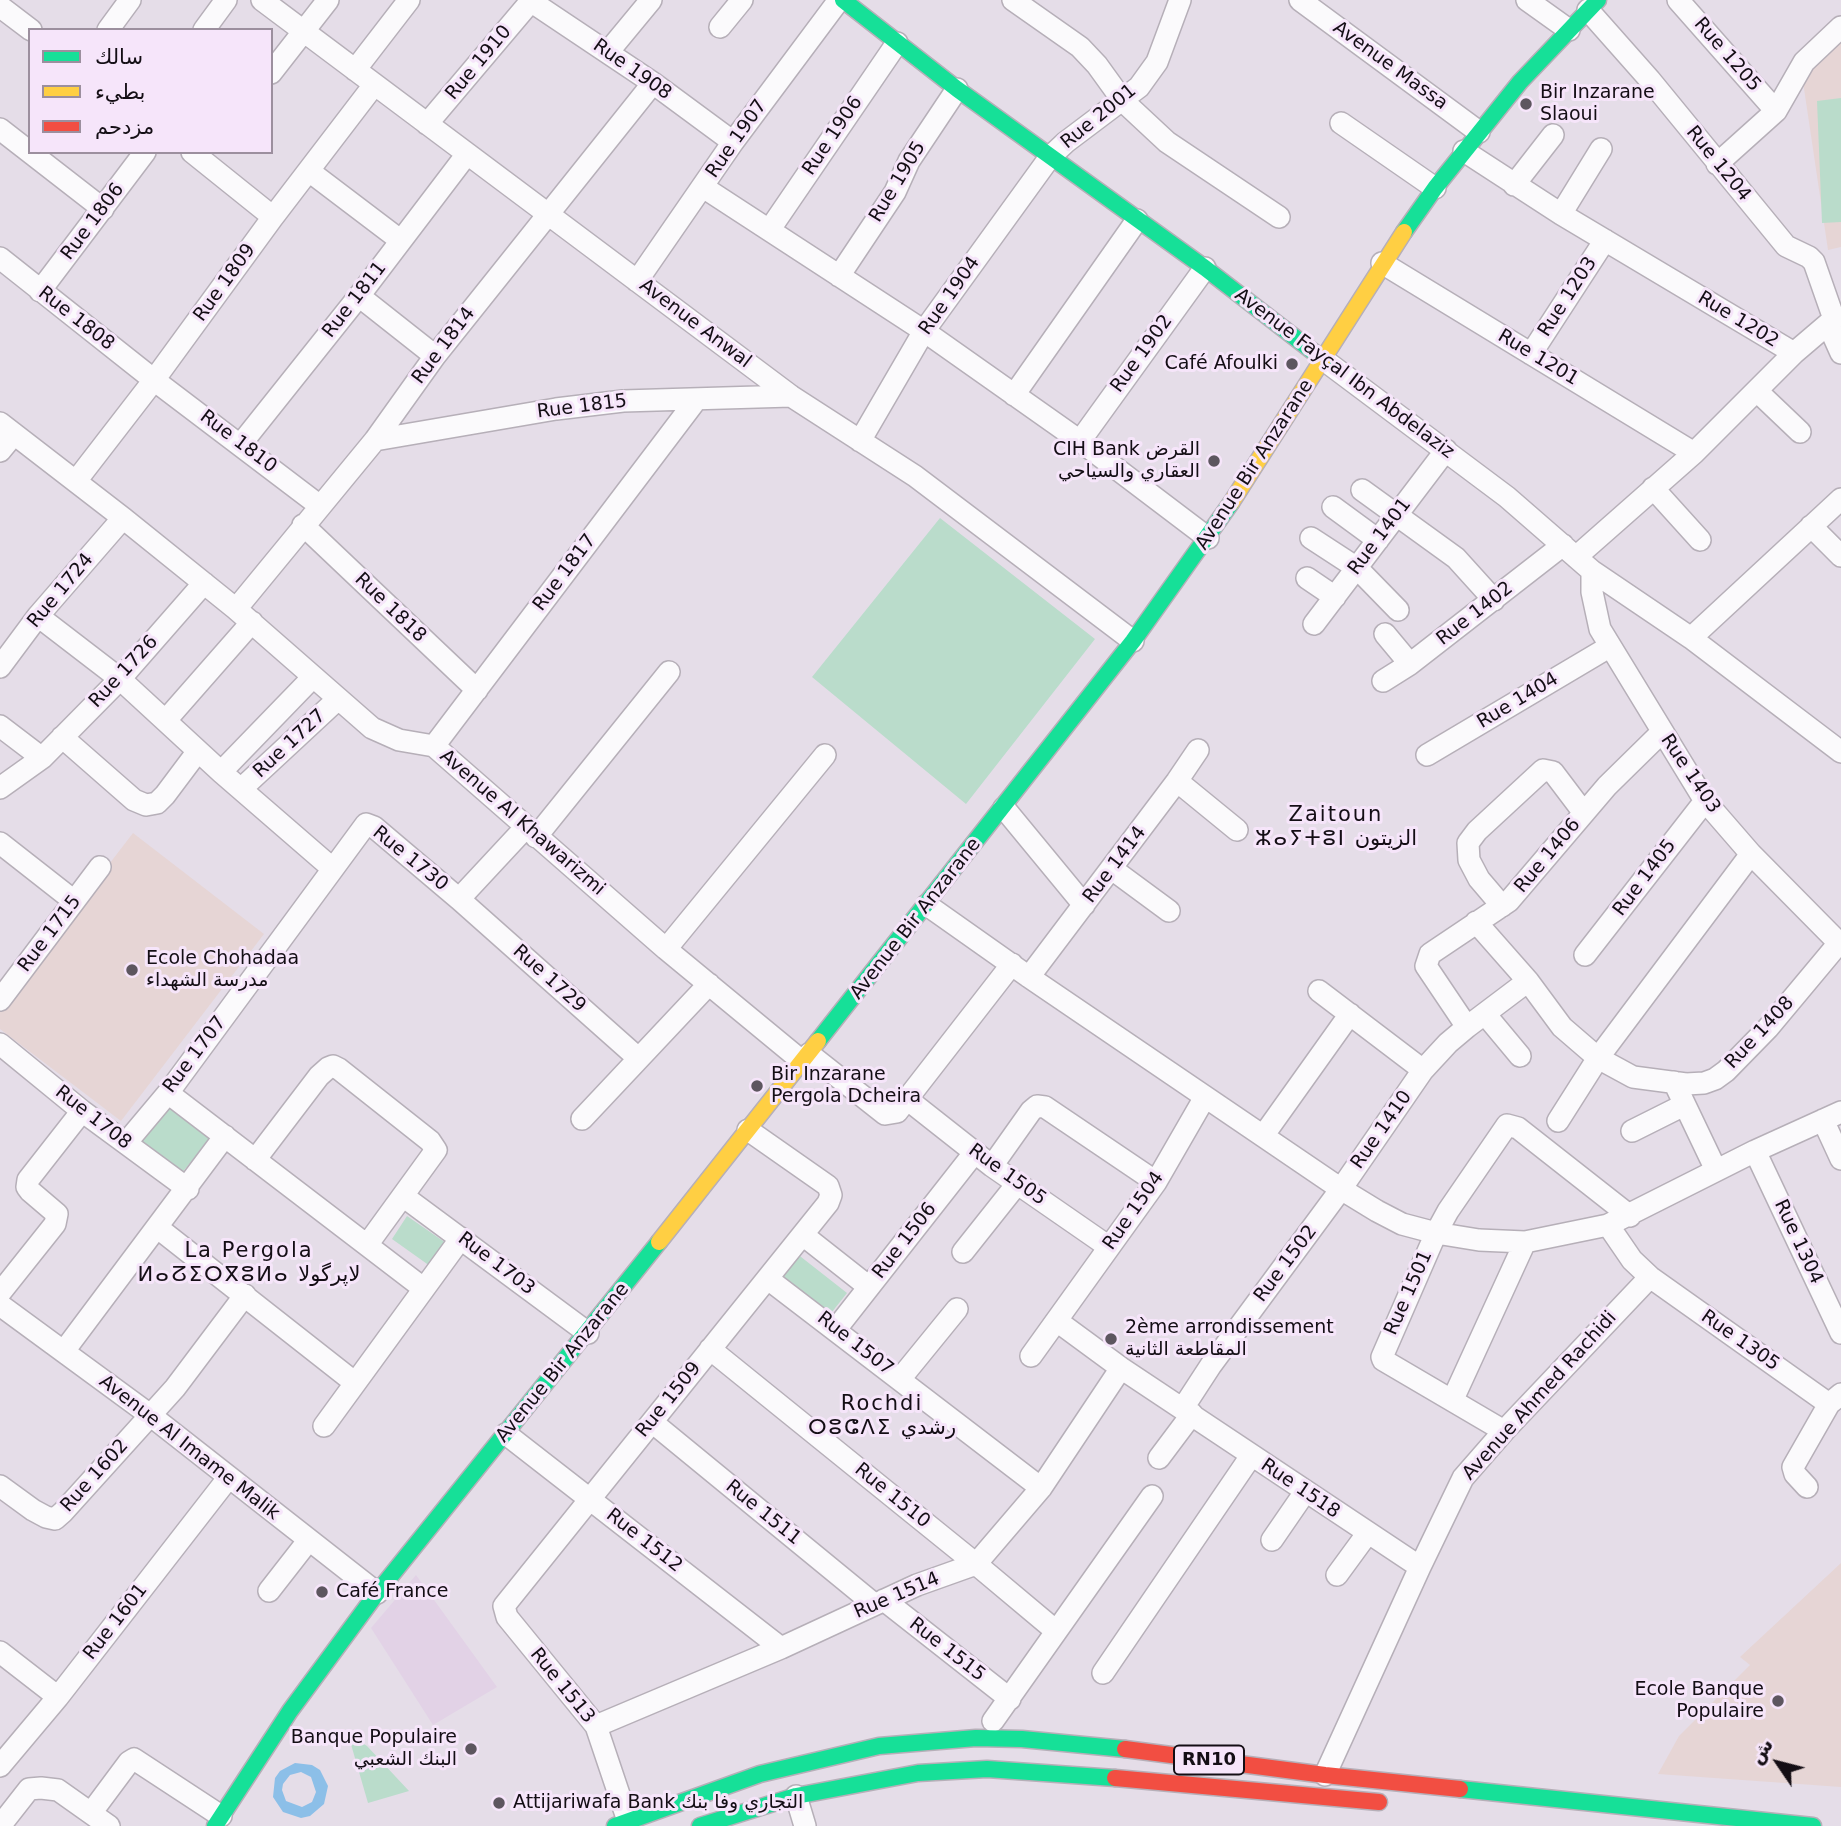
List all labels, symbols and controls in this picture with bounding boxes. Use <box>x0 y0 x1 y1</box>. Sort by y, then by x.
street label: Rue 1205 <box>1689 13 1765 97</box>
street label: Avenue Massa <box>1328 17 1452 115</box>
street label: Rue 1910 <box>441 21 517 105</box>
legend <box>28 28 273 154</box>
street label: Rue 1908 <box>588 35 676 105</box>
text: سالك <box>95 45 143 69</box>
text: بطيء <box>95 80 145 104</box>
street label: Rue 2001 <box>1057 80 1141 154</box>
place label: Bir Inzarane Slaoui <box>1540 82 1655 126</box>
street label: Rue 1906 <box>798 92 868 180</box>
street label: Rue 1907 <box>702 95 772 183</box>
marker: Bir Inzarane Slaoui <box>1518 96 1534 112</box>
text: مزدحم <box>95 115 154 139</box>
street label: Rue 1204 <box>1681 122 1755 206</box>
street label: Rue 1905 <box>865 137 931 227</box>
street label: Rue 1806 <box>57 179 129 265</box>
street label: Rue 1809 <box>189 240 261 326</box>
street label: Rue 1904 <box>915 252 985 340</box>
street label: Rue 1203 <box>1534 253 1602 341</box>
street label: Rue 1811 <box>318 257 392 343</box>
street label: Avenue Anwal <box>635 275 755 373</box>
street label: Rue 1808 <box>33 282 119 356</box>
street label: Avenue Fayçal Ibn Abdelaziz <box>1230 284 1458 464</box>
street label: Rue 1202 <box>1693 287 1783 353</box>
street label: Rue 1814 <box>408 303 480 389</box>
street label: Rue 1902 <box>1106 311 1178 397</box>
street label: Rue 1201 <box>1493 325 1583 391</box>
place label: Café Afoulki <box>1164 353 1278 375</box>
marker: Café Afoulki <box>1284 356 1300 372</box>
street label: Avenue Bir Anzarane <box>1191 375 1319 555</box>
street label: Rue 1815 <box>536 390 628 424</box>
street label: Rue 1810 <box>195 406 281 478</box>
place label: CIH Bank القرض العقاري والسياحي <box>1053 439 1200 483</box>
marker: CIH Bank القرض العقاري والسياحي <box>1206 453 1222 469</box>
street label: Rue 1401 <box>1344 494 1416 580</box>
street label: Rue 1817 <box>529 530 601 616</box>
street label: Rue 1724 <box>23 549 99 633</box>
street label: Rue 1818 <box>350 568 430 648</box>
street label: Rue 1402 <box>1432 577 1518 651</box>
street label: Rue 1726 <box>85 631 163 713</box>
street label: Rue 1404 <box>1473 668 1563 734</box>
street label: Rue 1727 <box>249 705 331 783</box>
street label: Rue 1403 <box>1655 730 1725 818</box>
street label: Avenue Al Khawarizmi <box>435 745 609 901</box>
district label: Zaitoun ⵣⴰⵢⵜⵓⵏ الزيتون <box>1262 803 1410 853</box>
street label: Rue 1406 <box>1510 814 1586 898</box>
street label: Rue 1730 <box>368 822 452 896</box>
street label: Rue 1414 <box>1079 822 1151 908</box>
street label: Avenue Bir Anzarane <box>846 834 986 1004</box>
street label: Rue 1405 <box>1609 835 1681 921</box>
street label: Rue 1715 <box>14 891 86 977</box>
street label: Rue 1729 <box>508 940 590 1018</box>
place label: Ecole Chohadaa مدرسة الشهداء <box>146 948 299 992</box>
marker: Ecole Chohadaa مدرسة الشهداء <box>124 962 140 978</box>
street label: Rue 1408 <box>1721 992 1799 1074</box>
street label: Rue 1707 <box>159 1012 231 1098</box>
place label: Bir Inzarane Pergola Dcheira <box>771 1064 921 1108</box>
marker: Bir Inzarane Pergola Dcheira <box>749 1078 765 1094</box>
street label: Rue 1708 <box>50 1081 136 1155</box>
street label: Rue 1410 <box>1347 1086 1417 1174</box>
street label: Rue 1505 <box>964 1139 1050 1211</box>
street label: Rue 1504 <box>1099 1167 1169 1255</box>
street label: Rue 1304 <box>1769 1196 1827 1288</box>
street label: Rue 1506 <box>868 1198 942 1284</box>
street label: Rue 1502 <box>1250 1221 1322 1307</box>
street label: Rue 1703 <box>453 1228 539 1300</box>
district label: La Pergola ⵍⴰⵒⵉⵔⴳⵓⵍⴰ لاپرگولا <box>148 1239 350 1289</box>
street label: Rue 1501 <box>1380 1247 1438 1339</box>
street label: Avenue Bir Anzarane <box>492 1279 634 1447</box>
street label: Rue 1305 <box>1696 1306 1784 1376</box>
street label: Rue 1507 <box>812 1307 898 1381</box>
street label: Avenue Ahmed Rachidi <box>1458 1307 1622 1485</box>
place label: 2ème arrondissement المقاطعة الثانية <box>1125 1317 1334 1361</box>
marker: 2ème arrondissement المقاطعة الثانية <box>1103 1331 1119 1347</box>
street label: Rue 1509 <box>632 1358 706 1442</box>
street label: Avenue Al Imame Malik <box>94 1371 284 1525</box>
district label: Rochdi ⵔⵓⵛⴷⵉ رشدي <box>814 1392 950 1442</box>
street label: Rue 1602 <box>56 1435 134 1517</box>
street label: Rue 1518 <box>1256 1454 1344 1524</box>
street label: Rue 1510 <box>850 1459 934 1533</box>
street label: Rue 1511 <box>721 1476 805 1550</box>
street label: Rue 1512 <box>601 1504 687 1578</box>
street label: Rue 1514 <box>851 1568 943 1624</box>
street label: Rue 1601 <box>79 1579 153 1665</box>
place label: Café France <box>336 1581 449 1603</box>
marker: Café France <box>314 1584 330 1600</box>
street label: Rue 1515 <box>904 1613 990 1687</box>
street label: Rue 1513 <box>525 1644 599 1728</box>
place label: Ecole Banque Populaire <box>1634 1679 1764 1723</box>
marker: Ecole Banque Populaire <box>1770 1693 1786 1709</box>
place label: Banque Populaire البنك الشعبي <box>291 1727 457 1771</box>
north arrow <box>1743 1728 1813 1798</box>
text: ش <box>1744 1734 1777 1768</box>
marker: Banque Populaire البنك الشعبي <box>463 1741 479 1757</box>
road number: RN10 <box>1174 1745 1244 1774</box>
place label: Attijariwafa Bank التجاري وفا بنك <box>513 1792 803 1814</box>
marker: Attijariwafa Bank التجاري وفا بنك <box>491 1795 507 1811</box>

